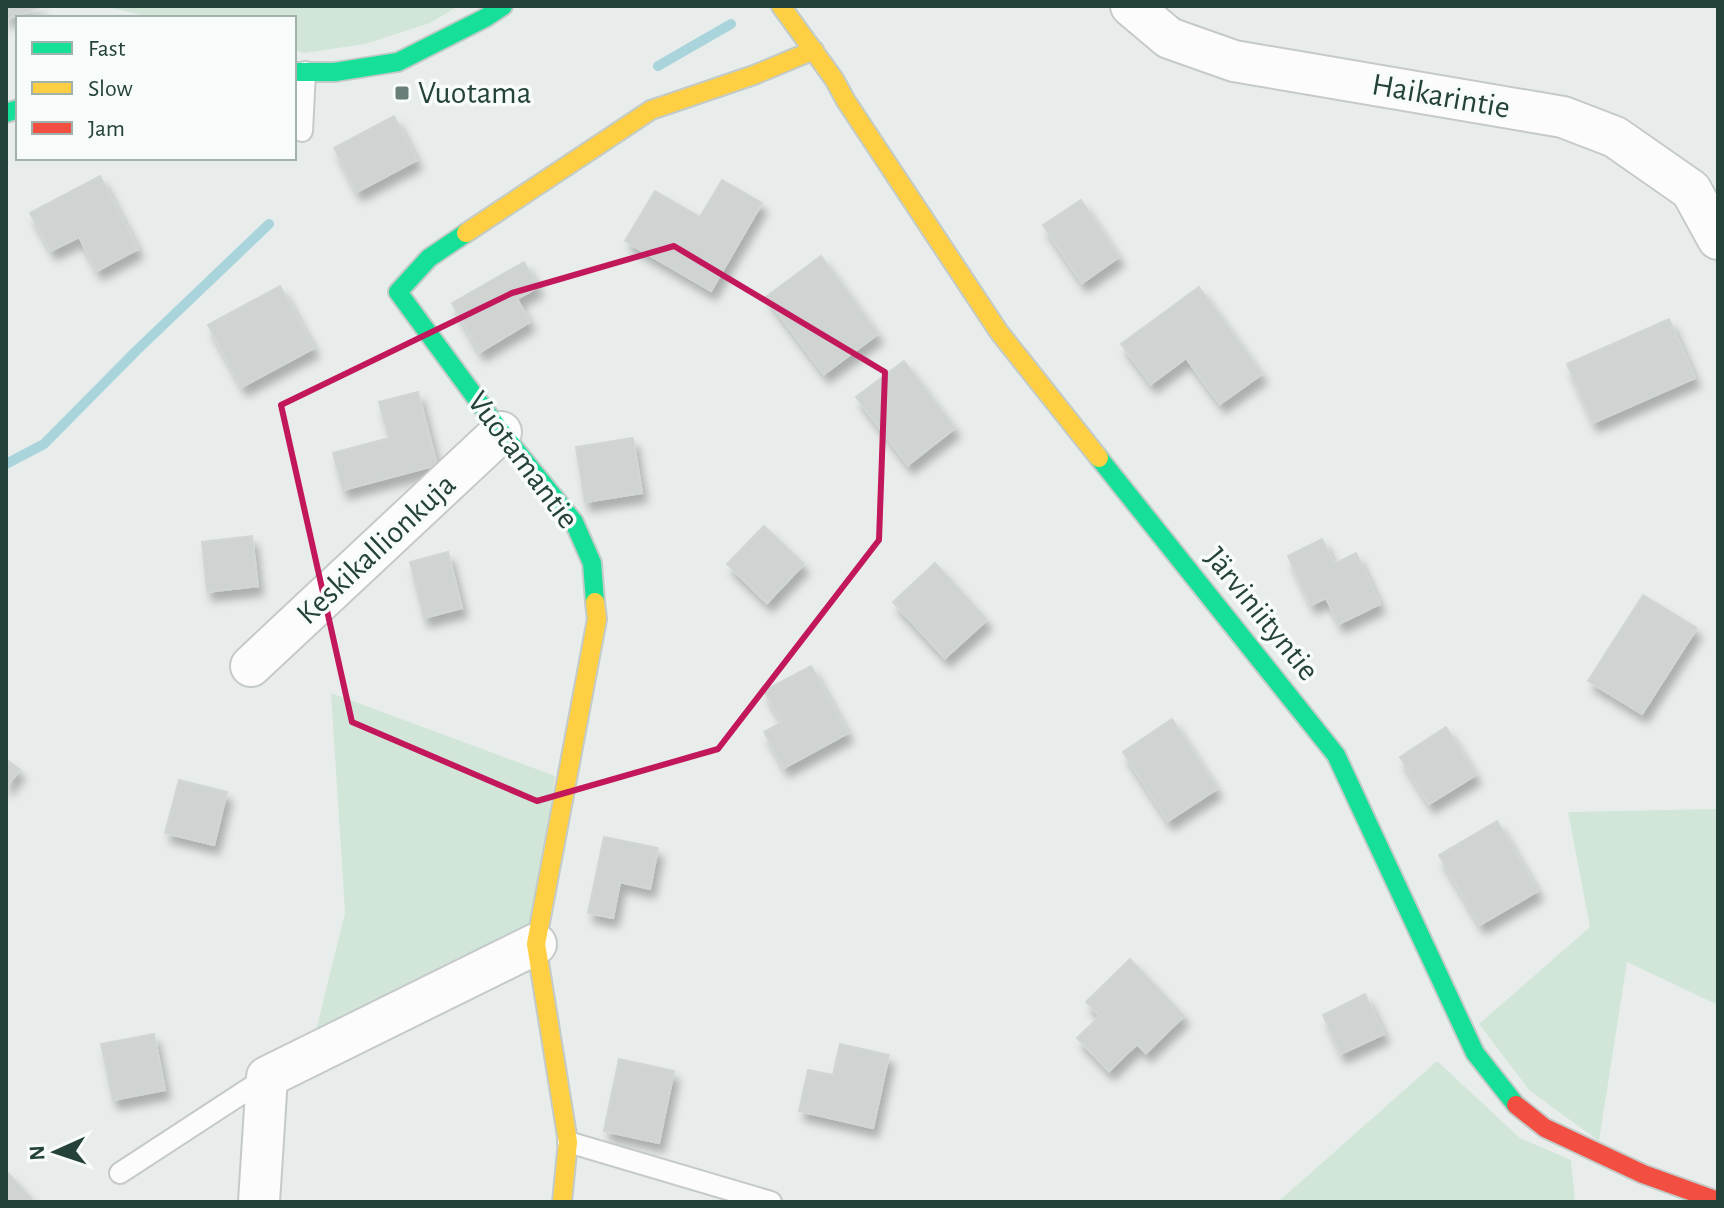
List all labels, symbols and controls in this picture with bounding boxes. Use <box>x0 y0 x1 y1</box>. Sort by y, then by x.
legend <box>16 16 296 160</box>
text: Fast <box>88 37 126 61</box>
street label: Haikarintie <box>1370 68 1512 124</box>
text: Slow <box>88 77 133 101</box>
place label: Vuotama <box>418 77 532 109</box>
marker: Vuotama <box>393 84 411 102</box>
text: Jam <box>88 117 125 141</box>
street label: Vuotamantie <box>461 386 585 534</box>
street label: Keskikallionkuja <box>290 468 462 630</box>
street label: Järviniityntie <box>1199 541 1325 687</box>
north arrow <box>16 1112 96 1192</box>
text: N <box>26 1145 48 1161</box>

